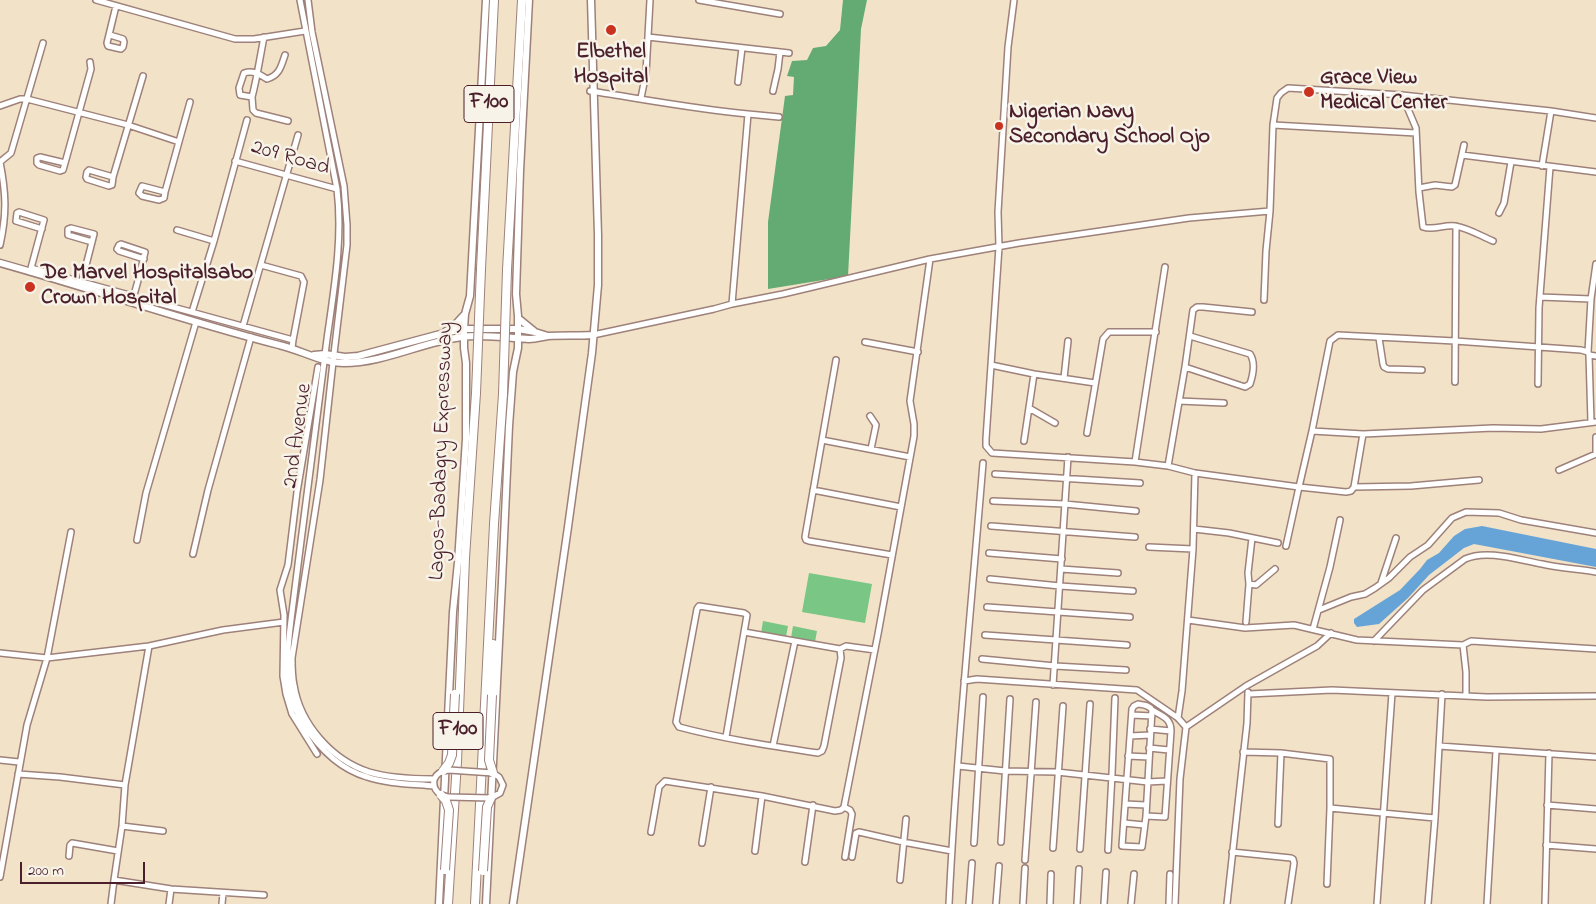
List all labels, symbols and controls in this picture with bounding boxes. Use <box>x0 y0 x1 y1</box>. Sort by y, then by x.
marker: Elbethel Hospital <box>604 23 618 37</box>
place label: Elbethel Hospital <box>574 40 648 91</box>
place label: Grace View Medical Center <box>1320 66 1447 118</box>
marker: Grace View Medical Center <box>1302 85 1316 99</box>
road number: F100 <box>464 86 514 122</box>
place label: Nigerian Navy Secondary School Ojo <box>1009 100 1210 152</box>
marker: Nigerian Navy Secondary School Ojo <box>993 120 1005 132</box>
street label: 209 Road <box>248 135 332 183</box>
place label: De Marvel Hospitalsabo Crown Hospital <box>41 261 253 312</box>
marker: De Marvel Hospitalsabo Crown Hospital <box>23 280 37 294</box>
street label: Lagos-Badagry Expressway <box>425 321 461 581</box>
street label: 2nd Avenue <box>279 382 319 490</box>
road number: F100 <box>433 712 483 749</box>
scale bar <box>22 852 148 884</box>
text: 200 m <box>28 860 64 882</box>

